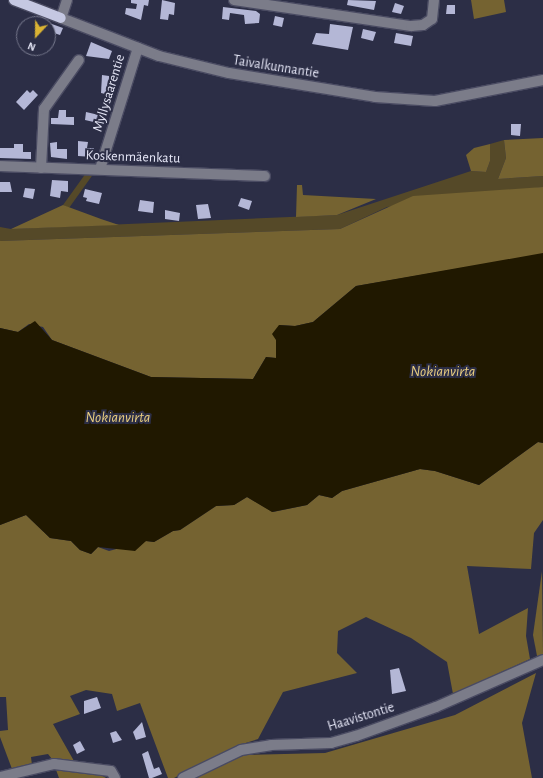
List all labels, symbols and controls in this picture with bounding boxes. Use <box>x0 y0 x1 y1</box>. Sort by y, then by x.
north arrow <box>16 16 56 56</box>
text: N <box>26 40 37 53</box>
street label: Myllysaarentie <box>89 52 129 134</box>
street label: Taivalkunnantie <box>232 52 320 82</box>
street label: Koskenmäenkatu <box>85 147 181 167</box>
water label: Nokianvirta <box>411 363 475 381</box>
water label: Nokianvirta <box>86 409 150 427</box>
street label: Haavistontie <box>326 699 396 735</box>

